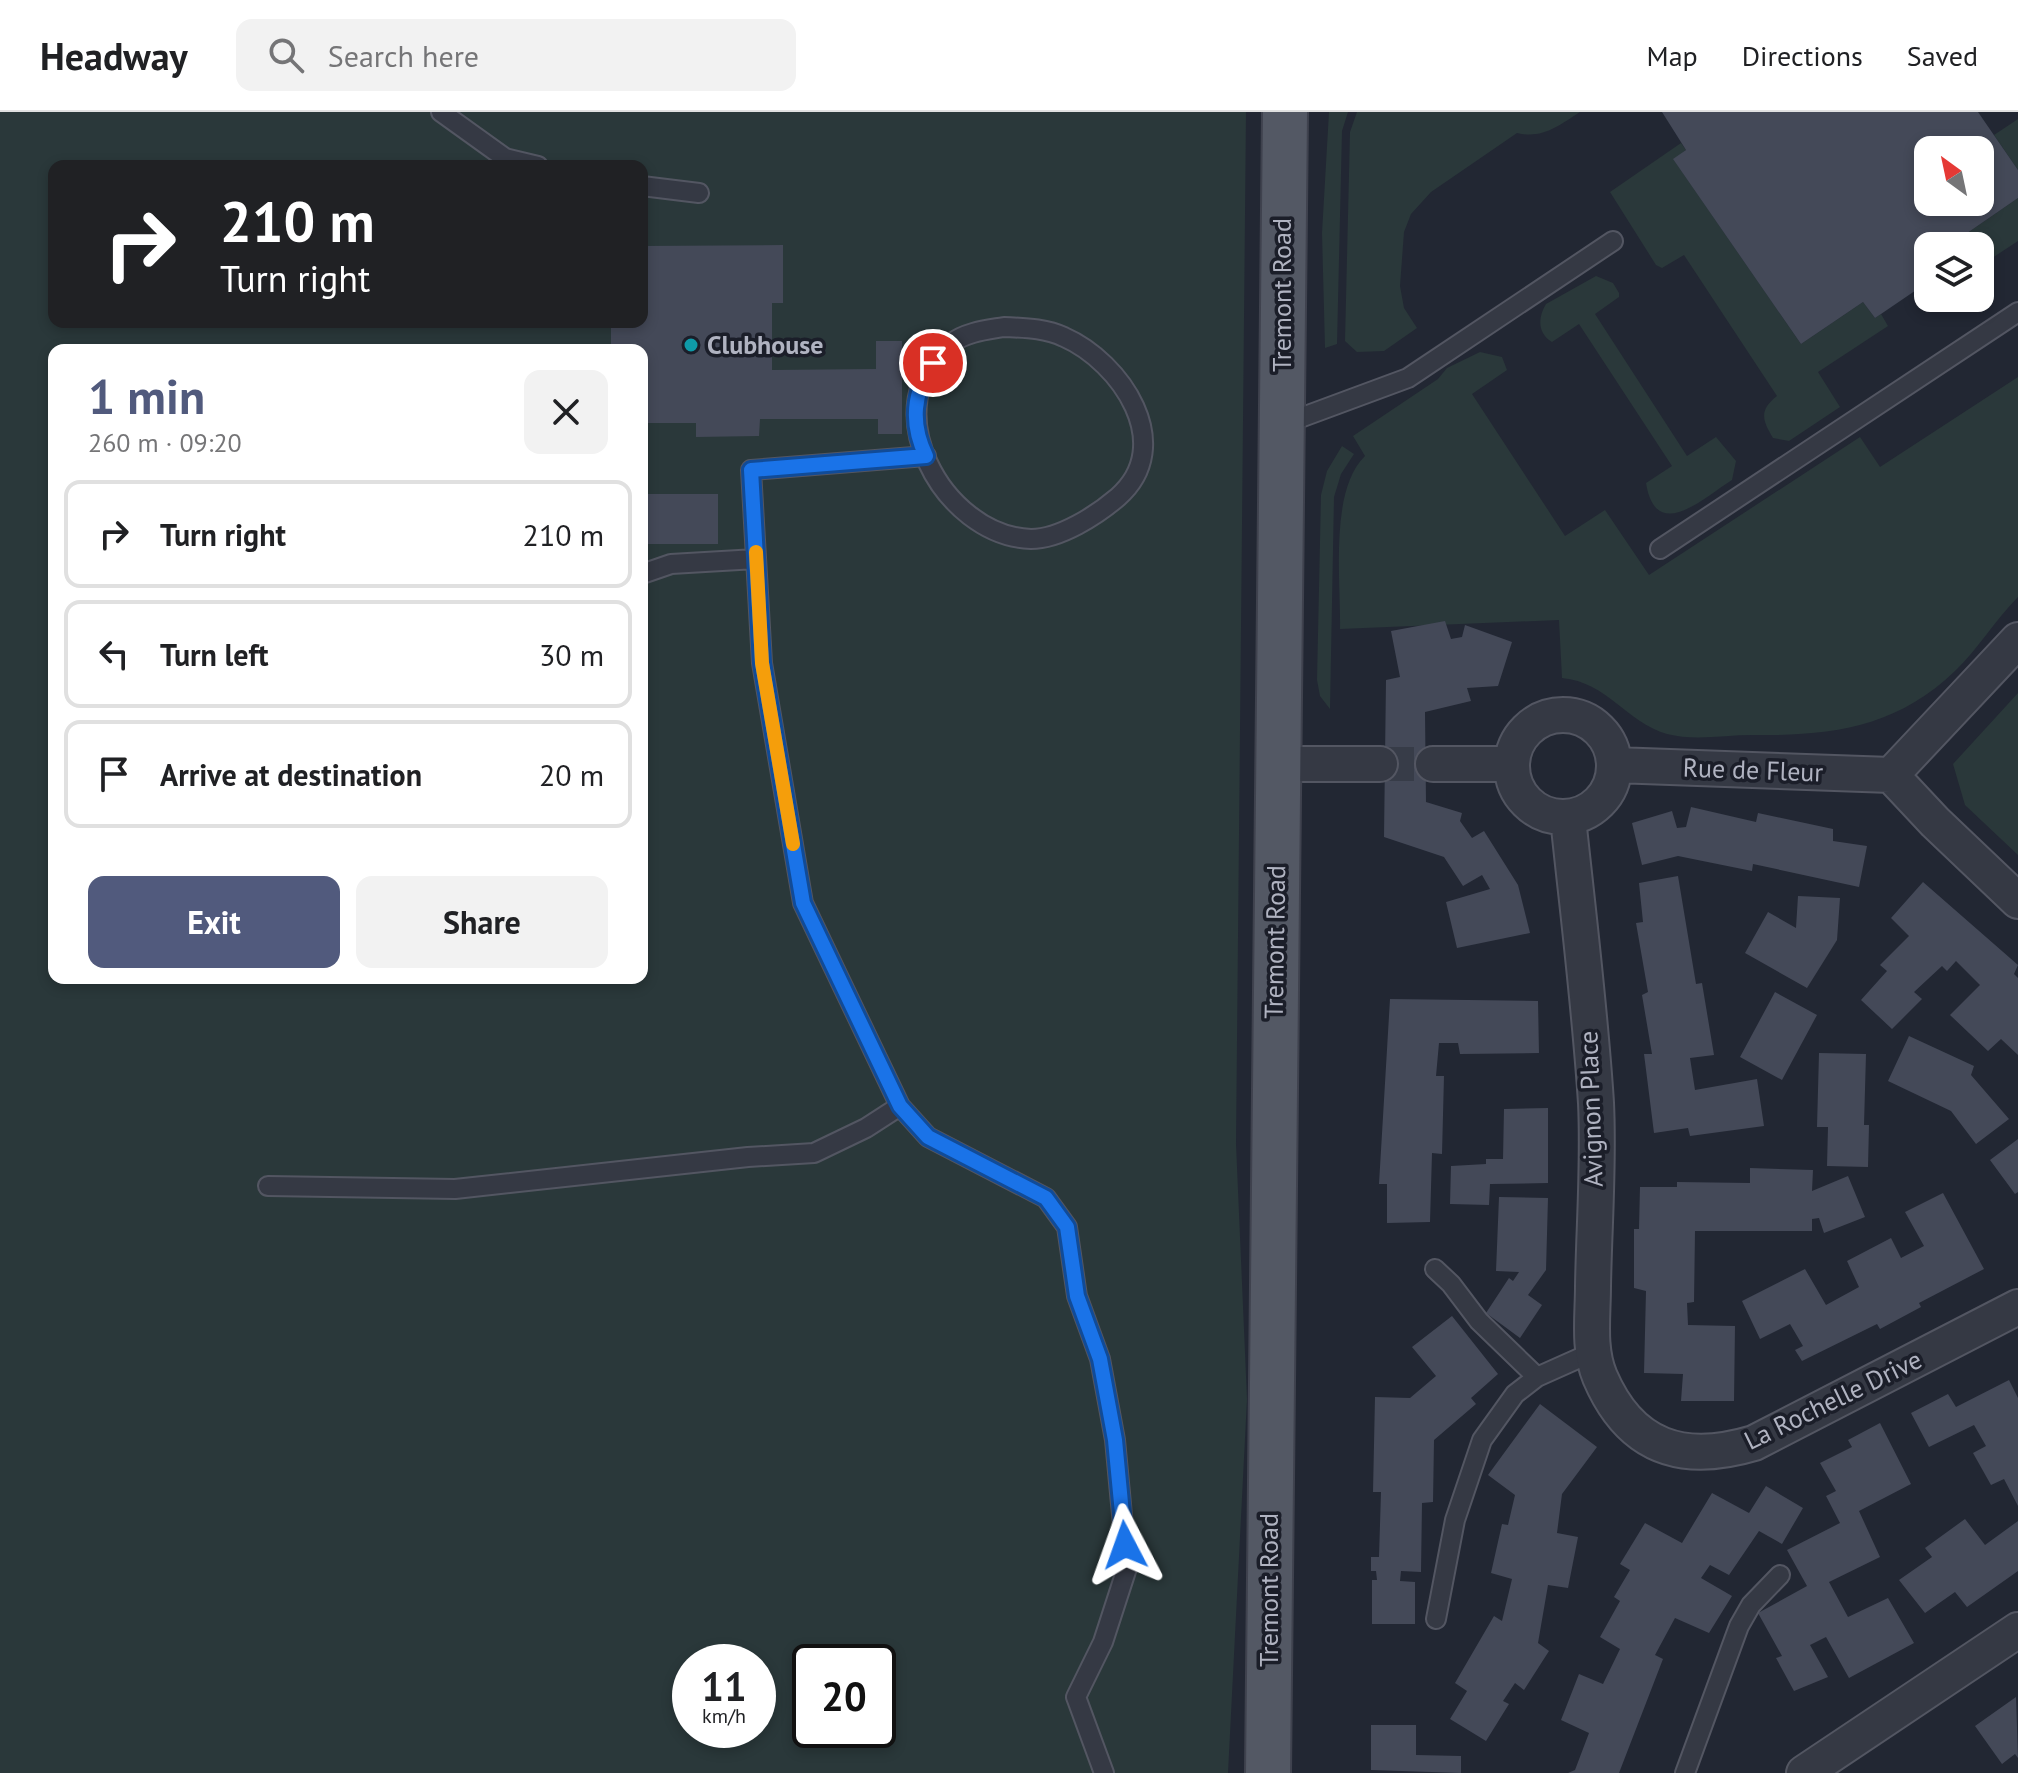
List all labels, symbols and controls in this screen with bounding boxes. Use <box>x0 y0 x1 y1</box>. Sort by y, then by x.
search box <box>236 19 796 91</box>
text: Headway <box>40 31 188 80</box>
icon: search <box>264 33 308 77</box>
text: Search here <box>328 36 479 75</box>
text: Map <box>1647 37 1698 74</box>
text: Directions <box>1742 37 1863 74</box>
text: Saved <box>1907 37 1978 74</box>
north arrow <box>1914 136 1994 216</box>
map controls <box>1914 136 1994 312</box>
text: 210 m <box>220 185 375 257</box>
icon: right <box>88 192 192 296</box>
street label: Tremont Road <box>1265 218 1298 372</box>
button: layers <box>1914 232 1994 312</box>
text: Turn right <box>220 255 370 302</box>
place label: Clubhouse <box>707 328 823 361</box>
pin <box>899 329 967 397</box>
marker: Clubhouse <box>682 336 700 354</box>
icon: arrive <box>911 341 955 385</box>
text: 1 min <box>88 365 205 427</box>
button: close <box>524 370 608 454</box>
text: 260 m · 09:20 <box>88 426 242 459</box>
icon: right <box>92 512 136 556</box>
text: Turn right <box>160 515 286 554</box>
text: 210 m <box>523 515 604 554</box>
icon: left <box>92 632 136 676</box>
text: Turn left <box>160 635 268 674</box>
text: 30 m <box>539 635 604 674</box>
street label: Rue de Fleur <box>1682 751 1824 788</box>
icon: arrive <box>92 752 136 796</box>
text: Arrive at destination <box>160 755 422 794</box>
text: 20 m <box>539 755 604 794</box>
street label: Tremont Road <box>1257 865 1292 1019</box>
button: Exit <box>88 876 340 968</box>
button: Share <box>356 876 608 968</box>
street label: Avignon Place <box>1571 1030 1610 1188</box>
street label: La Rochelle Drive <box>1739 1342 1927 1457</box>
position arrow <box>1083 1503 1167 1587</box>
street label: Tremont Road <box>1252 1513 1285 1667</box>
speed limit sign: 20 <box>792 1644 896 1748</box>
text: 11 <box>701 1660 747 1712</box>
text: km/h <box>702 1703 746 1729</box>

